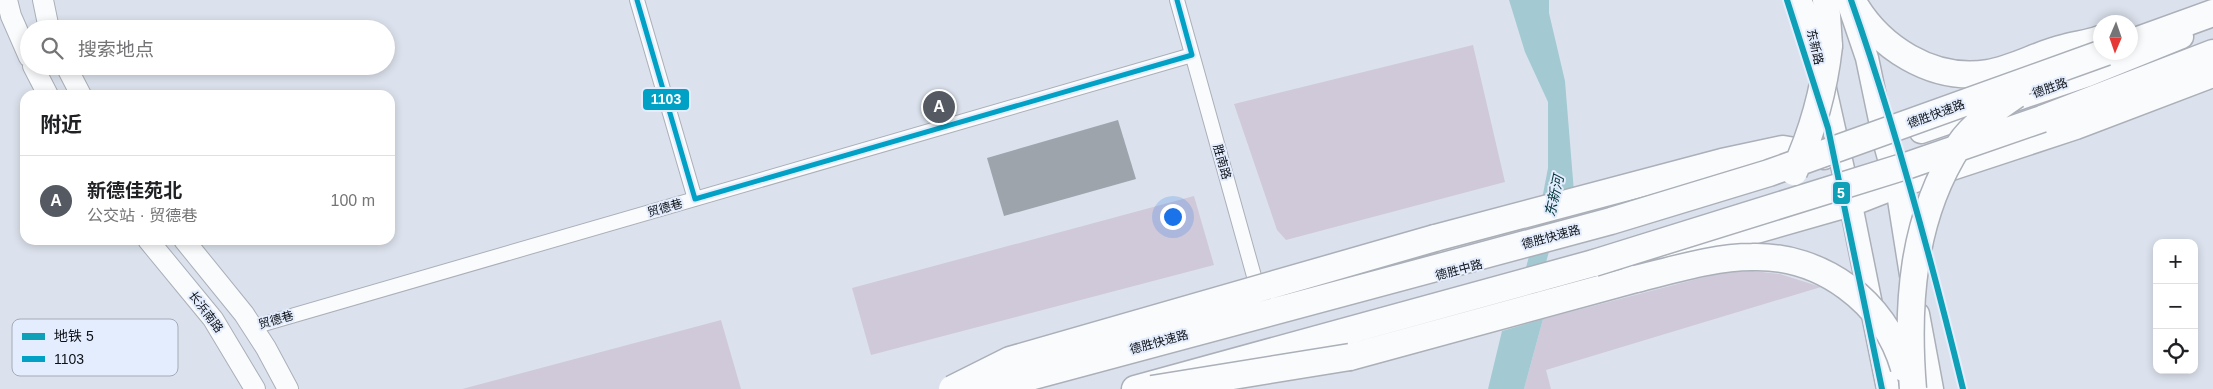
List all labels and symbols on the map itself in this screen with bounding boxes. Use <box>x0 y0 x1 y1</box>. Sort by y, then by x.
north arrow <box>2093 15 2138 60</box>
street label: 东新路 <box>1804 28 1826 66</box>
street label: 德胜路 <box>2031 76 2069 100</box>
line badge: 1103 <box>642 88 690 111</box>
pin: A <box>923 88 955 126</box>
text: 1103 <box>651 91 681 107</box>
street label: 德胜快速路 <box>1905 97 1967 131</box>
street label: 胜南路 <box>1210 143 1234 181</box>
water label: 东新河 <box>1541 171 1567 218</box>
line badge: 5 <box>1832 181 1851 205</box>
text: 5 <box>1837 185 1845 201</box>
street label: 贸德巷 <box>646 196 684 220</box>
your location <box>1160 204 1186 230</box>
street label: 德胜快速路 <box>1520 222 1582 252</box>
street label: 德胜中路 <box>1434 257 1484 283</box>
street label: 长浜南路 <box>186 289 226 335</box>
street label: 贸德巷 <box>257 308 295 332</box>
legend <box>12 319 178 376</box>
street label: 德胜快速路 <box>1128 327 1190 357</box>
text: 地铁 5 <box>54 328 94 344</box>
text: 1103 <box>54 351 84 367</box>

